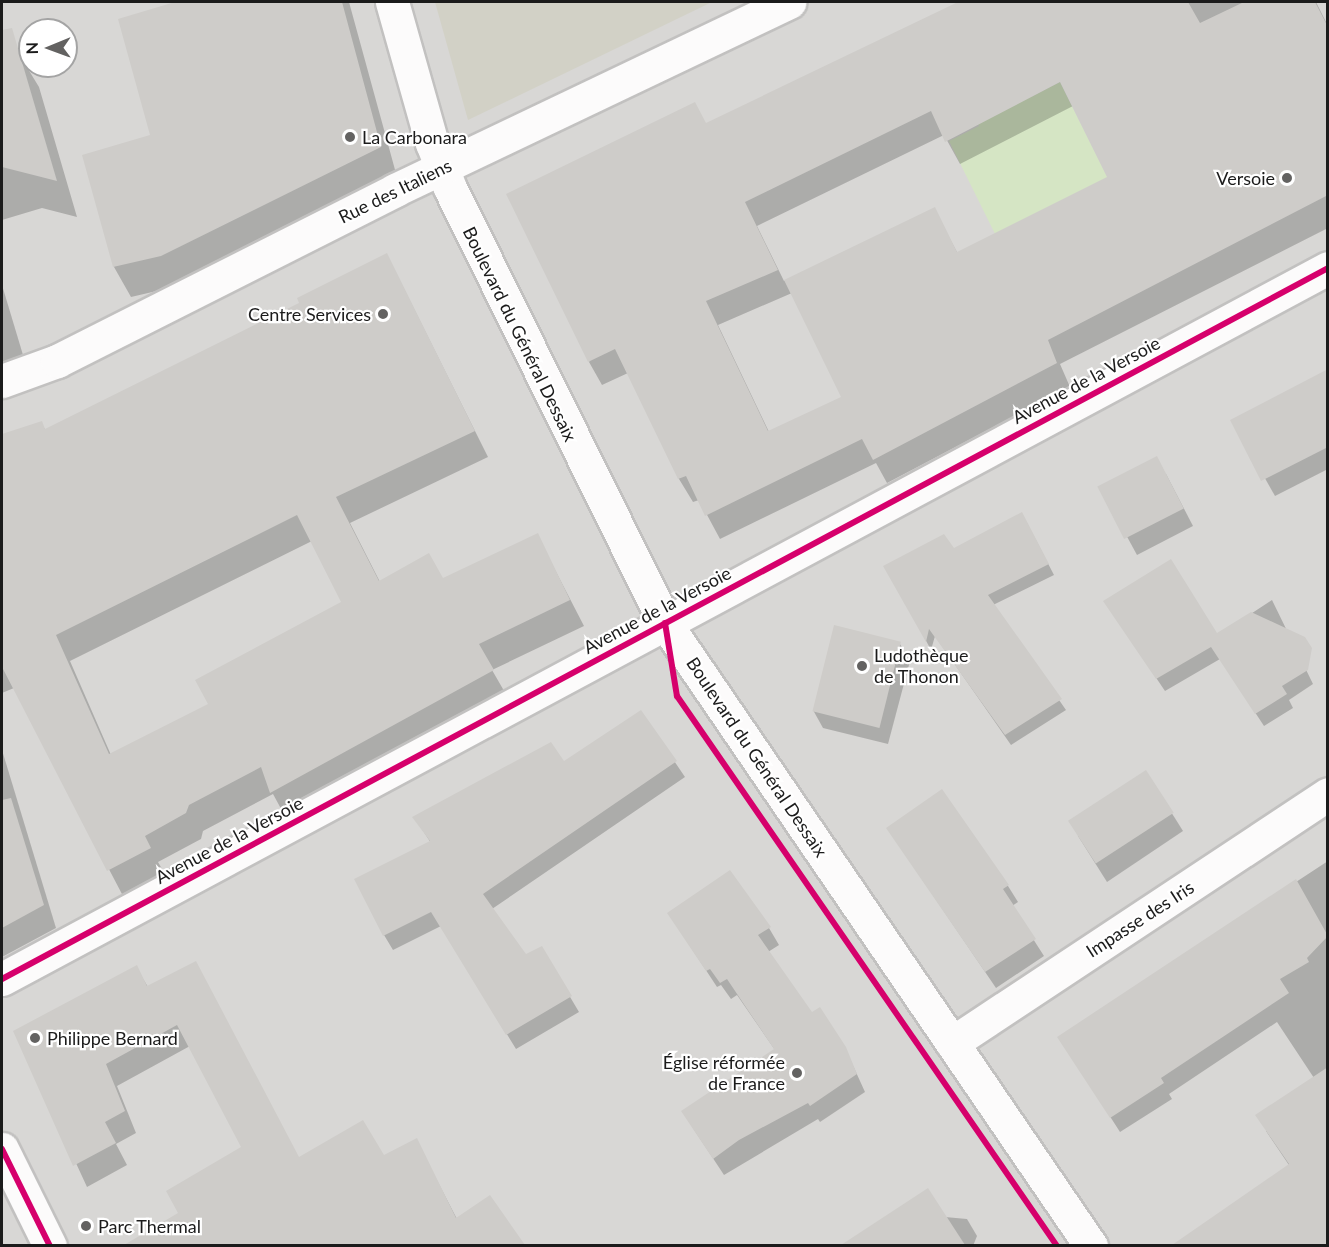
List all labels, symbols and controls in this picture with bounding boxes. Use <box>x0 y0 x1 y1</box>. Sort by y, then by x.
north arrow <box>18 18 78 78</box>
text: N <box>22 42 41 55</box>
place label: La Carbonara <box>362 126 467 148</box>
marker: La Carbonara <box>343 130 357 144</box>
street label: Rue des Italiens <box>335 154 455 228</box>
place label: Versoie <box>1216 167 1275 189</box>
marker: Versoie <box>1280 171 1294 185</box>
street label: Boulevard du Général Dessaix <box>459 223 581 445</box>
place label: Centre Services <box>248 303 371 325</box>
marker: Centre Services <box>376 307 390 321</box>
street label: Avenue de la Versoie <box>1008 332 1164 428</box>
street label: Avenue de la Versoie <box>579 562 735 658</box>
place label: Ludothèque de Thonon <box>874 645 969 688</box>
street label: Boulevard du Général Dessaix <box>682 653 832 861</box>
marker: Ludothèque de Thonon <box>855 659 869 673</box>
street label: Avenue de la Versoie <box>151 792 307 888</box>
street label: Impasse des Iris <box>1082 876 1198 962</box>
place label: Philippe Bernard <box>47 1027 178 1049</box>
marker: Philippe Bernard <box>28 1031 42 1045</box>
place label: Église réformée de France <box>663 1052 785 1094</box>
marker: Église réformée de France <box>790 1066 804 1080</box>
place label: Parc Thermal <box>98 1215 201 1237</box>
marker: Parc Thermal <box>79 1219 93 1233</box>

